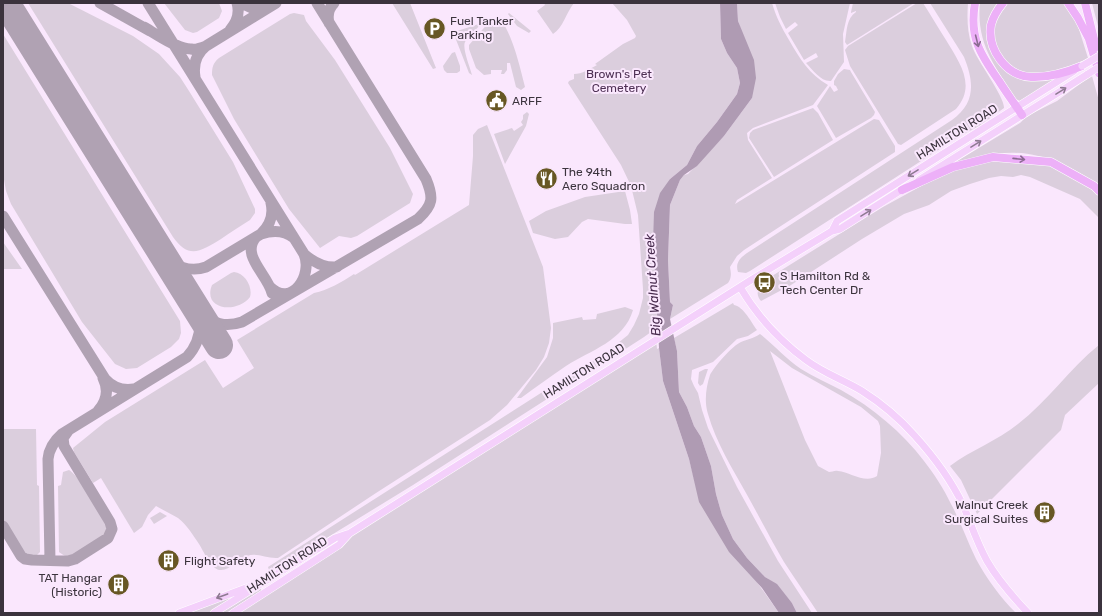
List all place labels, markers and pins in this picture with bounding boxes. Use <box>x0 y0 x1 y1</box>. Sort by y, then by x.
place label: Fuel Tanker Parking <box>450 14 514 42</box>
parking icon: Fuel Tanker Parking <box>421 15 447 41</box>
public building icon: ARFF <box>484 88 510 114</box>
place label: ARFF <box>512 94 542 108</box>
place label: The 94th Aero Squadron <box>562 165 645 193</box>
restaurant icon: The 94th Aero Squadron <box>533 166 559 192</box>
place label: S Hamilton Rd & Tech Center Dr <box>780 269 871 297</box>
bus stop icon: S Hamilton Rd & Tech Center Dr <box>751 270 777 296</box>
place label: Walnut Creek Surgical Suites <box>945 498 1029 526</box>
building icon: Walnut Creek Surgical Suites <box>1031 499 1057 525</box>
building icon: Flight Safety <box>155 548 181 574</box>
place label: Flight Safety <box>184 554 256 568</box>
place label: TAT Hangar (Historic) <box>38 571 102 599</box>
building icon: TAT Hangar (Historic) <box>105 572 131 598</box>

